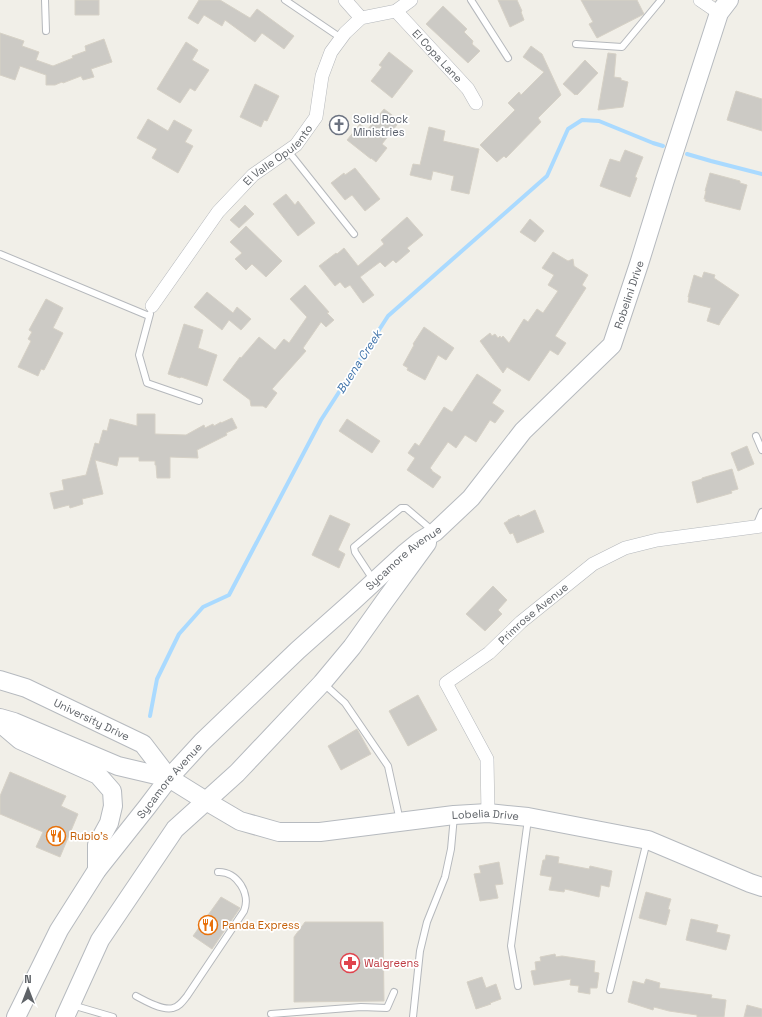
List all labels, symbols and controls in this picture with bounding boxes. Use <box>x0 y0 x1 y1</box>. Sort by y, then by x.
street label: El Copa Lane <box>409 26 465 85</box>
place label: Solid Rock Ministries <box>353 112 408 139</box>
church icon: Solid Rock Ministries <box>328 114 350 136</box>
street label: El Valle Opulento <box>240 122 316 188</box>
street label: Robelini Drive <box>611 259 647 331</box>
water label: Buena Creek <box>333 326 386 397</box>
street label: Sycamore Avenue <box>362 522 445 593</box>
street label: Primrose Avenue <box>495 580 571 647</box>
street label: University Drive <box>51 695 132 744</box>
street label: Sycamore Avenue <box>134 740 205 821</box>
street label: Lobelia Drive <box>451 806 520 823</box>
restaurant icon: Rubio's <box>45 825 67 847</box>
place label: Rubio's <box>70 829 109 843</box>
restaurant icon: Panda Express <box>197 914 219 936</box>
place label: Panda Express <box>222 918 300 932</box>
pharmacy icon: Walgreens <box>339 952 361 974</box>
place label: Walgreens <box>364 956 419 970</box>
north arrow <box>8 969 48 1009</box>
text: N <box>24 972 32 986</box>

